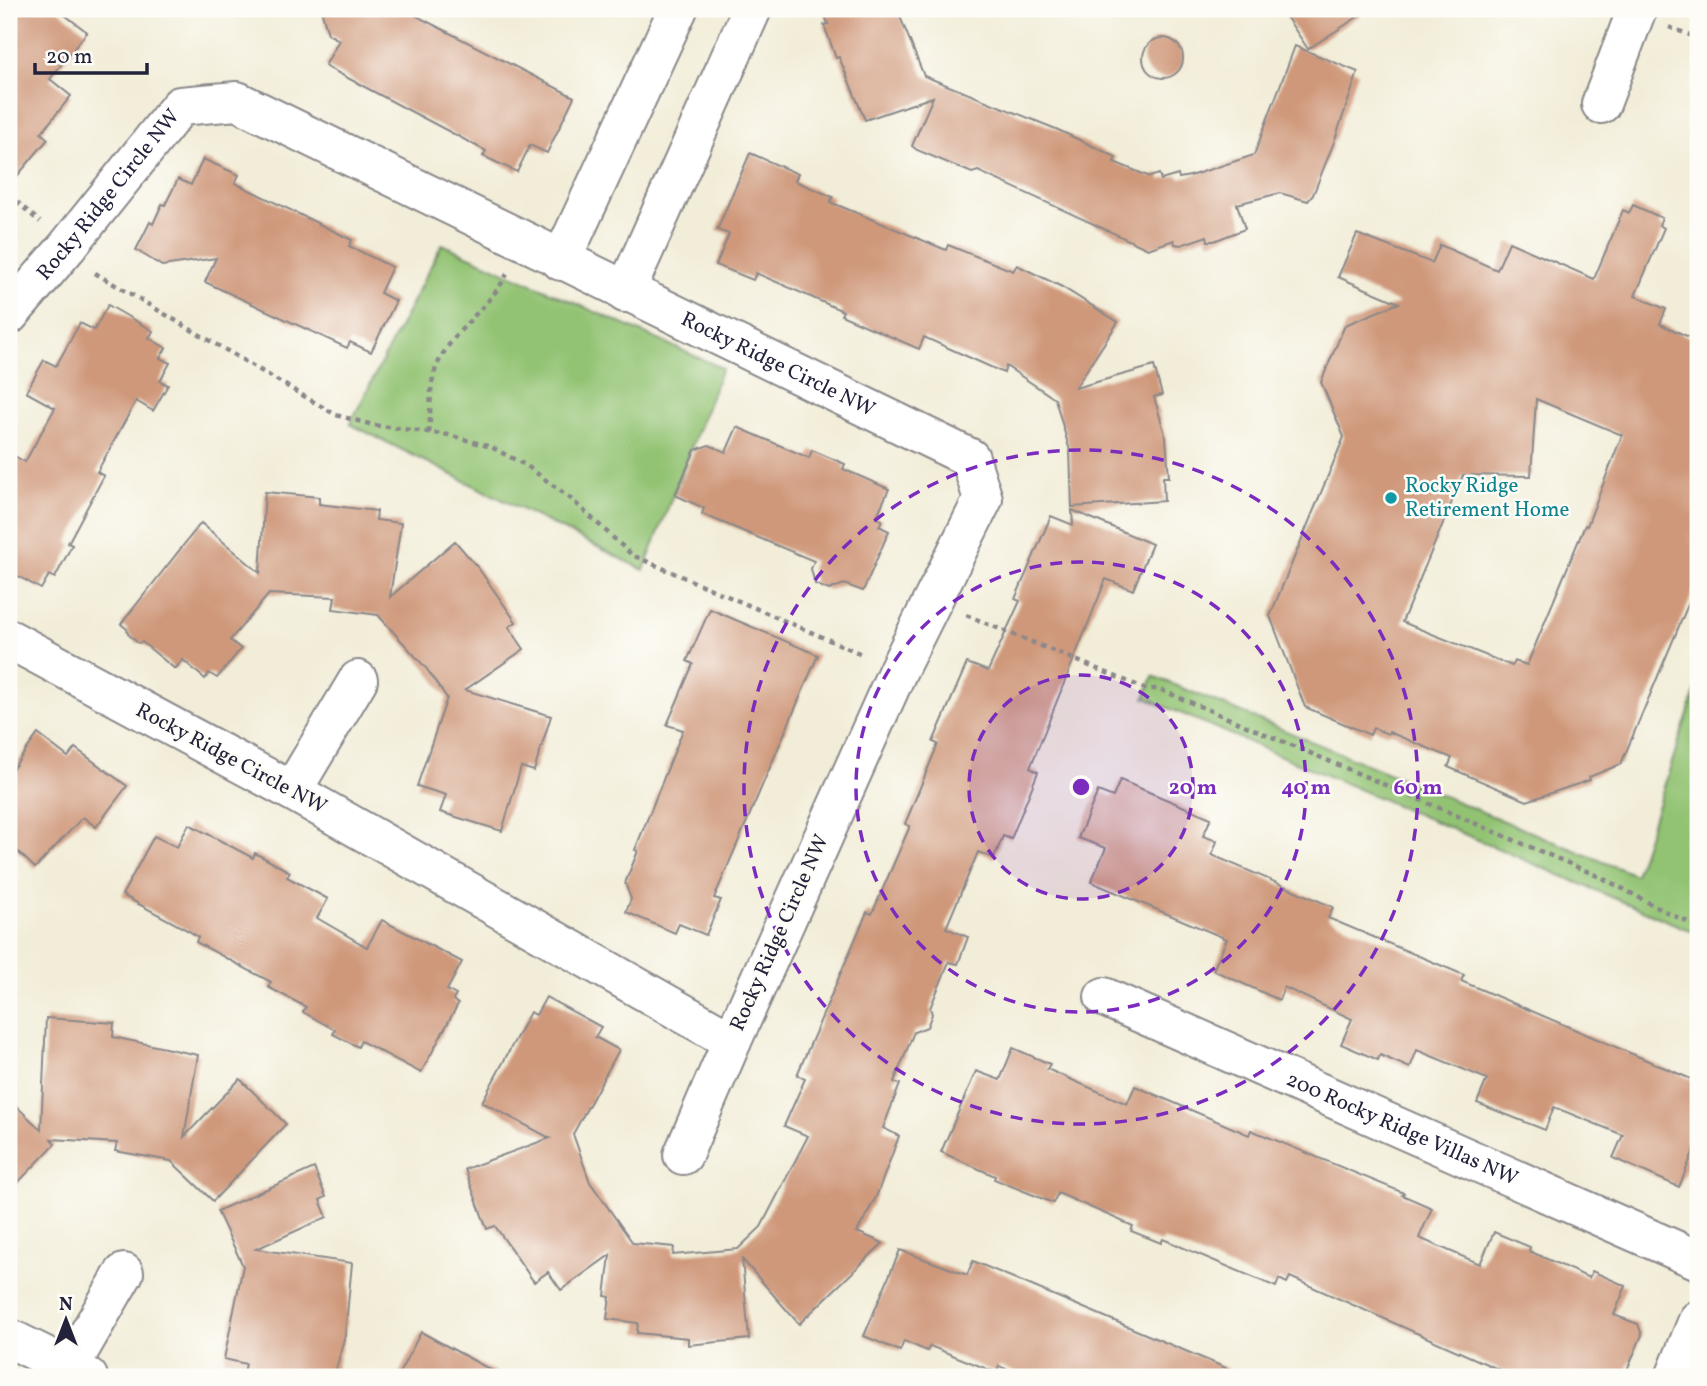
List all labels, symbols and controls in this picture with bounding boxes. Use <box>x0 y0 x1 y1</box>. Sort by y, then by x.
scale bar <box>35 32 147 76</box>
text: 20 m <box>46 43 92 72</box>
street label: Rocky Ridge Circle NW <box>30 103 186 287</box>
street label: Rocky Ridge Circle NW <box>676 305 880 424</box>
place label: Rocky Ridge Retirement Home <box>1405 472 1570 525</box>
marker: Rocky Ridge Retirement Home <box>1383 490 1399 506</box>
street label: Rocky Ridge Circle NW <box>130 696 332 822</box>
text: 20 m <box>1169 774 1217 803</box>
text: 40 m <box>1281 774 1331 803</box>
text: 60 m <box>1394 774 1442 803</box>
centre of rings <box>1069 775 1093 799</box>
street label: Rocky Ridge Circle NW <box>724 830 836 1036</box>
street label: 200 Rocky Ridge Villas NW <box>1282 1065 1523 1193</box>
north arrow <box>32 1284 102 1354</box>
text: N <box>59 1292 73 1318</box>

